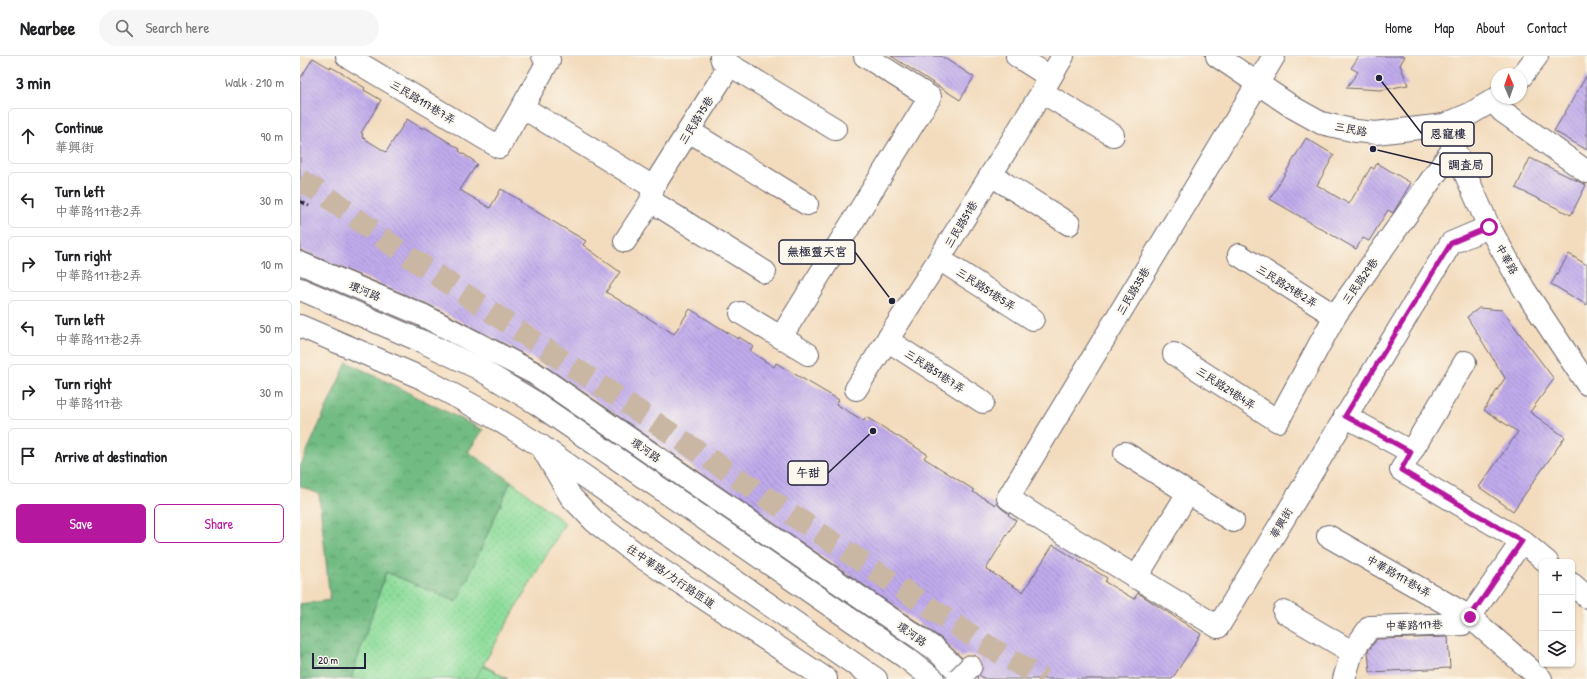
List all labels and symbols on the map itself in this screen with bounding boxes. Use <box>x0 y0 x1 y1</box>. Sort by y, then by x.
north arrow <box>1491 68 1527 104</box>
street label: 三民路117巷7弄 <box>388 77 458 127</box>
street label: 三民路75巷 <box>676 93 716 147</box>
street label: 三民路 <box>1334 119 1368 139</box>
callout: 恩寵樓 <box>1422 122 1474 146</box>
text: 恩寵樓 <box>1430 125 1466 142</box>
callout: 調查局 <box>1440 153 1492 177</box>
text: 調查局 <box>1448 156 1484 173</box>
street label: 三民路51巷 <box>941 198 981 250</box>
route start <box>1480 218 1498 236</box>
callout: 無極靈天宮 <box>779 240 855 264</box>
street label: 中華路 <box>1493 241 1521 277</box>
text: 無極靈天宮 <box>787 243 847 260</box>
street label: 三民路29巷 <box>1339 255 1381 307</box>
street label: 三民路29巷2弄 <box>1254 262 1320 310</box>
street label: 三民路35巷 <box>1113 264 1153 318</box>
street label: 三民路51巷5弄 <box>954 265 1018 313</box>
street label: 環河路 <box>347 278 383 304</box>
street label: 三民路51巷7弄 <box>902 346 968 396</box>
street label: 三民路29巷4弄 <box>1194 364 1258 412</box>
street label: 環河路 <box>628 435 664 465</box>
callout: 午甜 <box>788 461 828 485</box>
text: 午甜 <box>796 464 820 481</box>
street label: 華興街 <box>1267 504 1296 541</box>
street label: 往中華路/力行路匝道 <box>624 541 718 611</box>
street label: 中華路117巷4弄 <box>1364 552 1434 600</box>
route end <box>1461 608 1479 626</box>
street label: 中華路117巷 <box>1385 617 1443 633</box>
street label: 環河路 <box>894 619 930 649</box>
scale bar <box>312 651 366 670</box>

